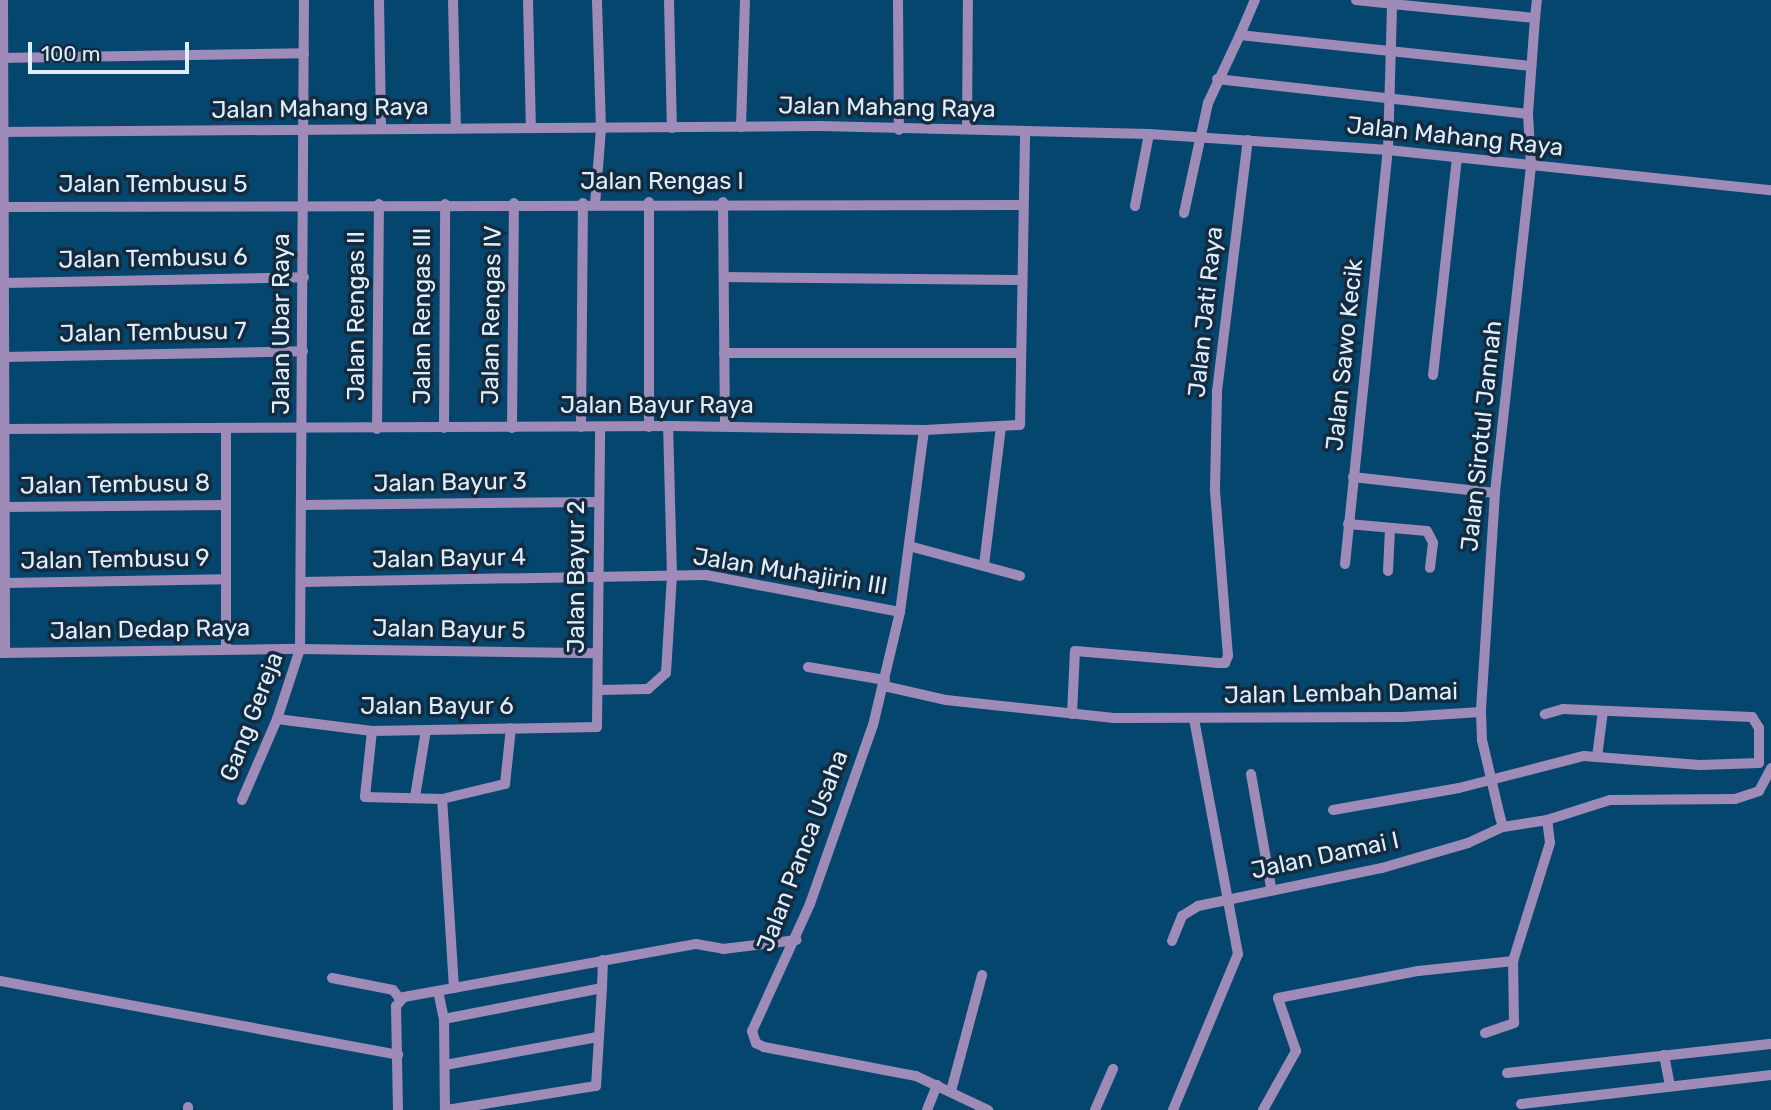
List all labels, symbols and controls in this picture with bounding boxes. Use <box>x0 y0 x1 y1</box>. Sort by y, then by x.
scale bar <box>32 28 192 72</box>
text: 100 m <box>41 41 100 66</box>
street label: Jalan Mahang Raya <box>778 92 996 124</box>
street label: Jalan Mahang Raya <box>211 93 429 125</box>
street label: Jalan Mahang Raya <box>1345 111 1565 163</box>
street label: Jalan Rengas I <box>580 168 744 196</box>
street label: Jalan Tembusu 5 <box>58 171 248 199</box>
street label: Jalan Rengas IV <box>476 225 508 405</box>
street label: Jalan Jati Raya <box>1183 225 1229 399</box>
street label: Jalan Rengas III <box>409 228 437 404</box>
street label: Jalan Rengas II <box>343 231 371 401</box>
street label: Jalan Ubar Raya <box>268 233 296 415</box>
street label: Jalan Tembusu 6 <box>58 243 248 275</box>
street label: Jalan Sawo Kecik <box>1321 257 1369 453</box>
street label: Jalan Tembusu 7 <box>59 317 247 349</box>
street label: Jalan Sirotul Jannah <box>1456 319 1508 553</box>
street label: Jalan Bayur Raya <box>560 392 754 420</box>
street label: Jalan Bayur 3 <box>373 467 527 499</box>
street label: Jalan Tembusu 8 <box>19 469 211 501</box>
street label: Jalan Bayur 2 <box>563 500 591 654</box>
street label: Jalan Muhajirin III <box>691 542 889 602</box>
street label: Jalan Bayur 4 <box>372 543 526 575</box>
street label: Jalan Tembusu 9 <box>20 544 210 576</box>
street label: Jalan Dedap Raya <box>50 614 250 646</box>
street label: Jalan Bayur 5 <box>372 614 526 646</box>
street label: Gang Gereja <box>214 648 290 786</box>
street label: Jalan Lembah Damai <box>1224 678 1458 710</box>
street label: Jalan Bayur 6 <box>360 693 514 721</box>
street label: Jalan Panca Usaha <box>751 746 855 956</box>
street label: Jalan Damai I <box>1248 826 1402 886</box>

